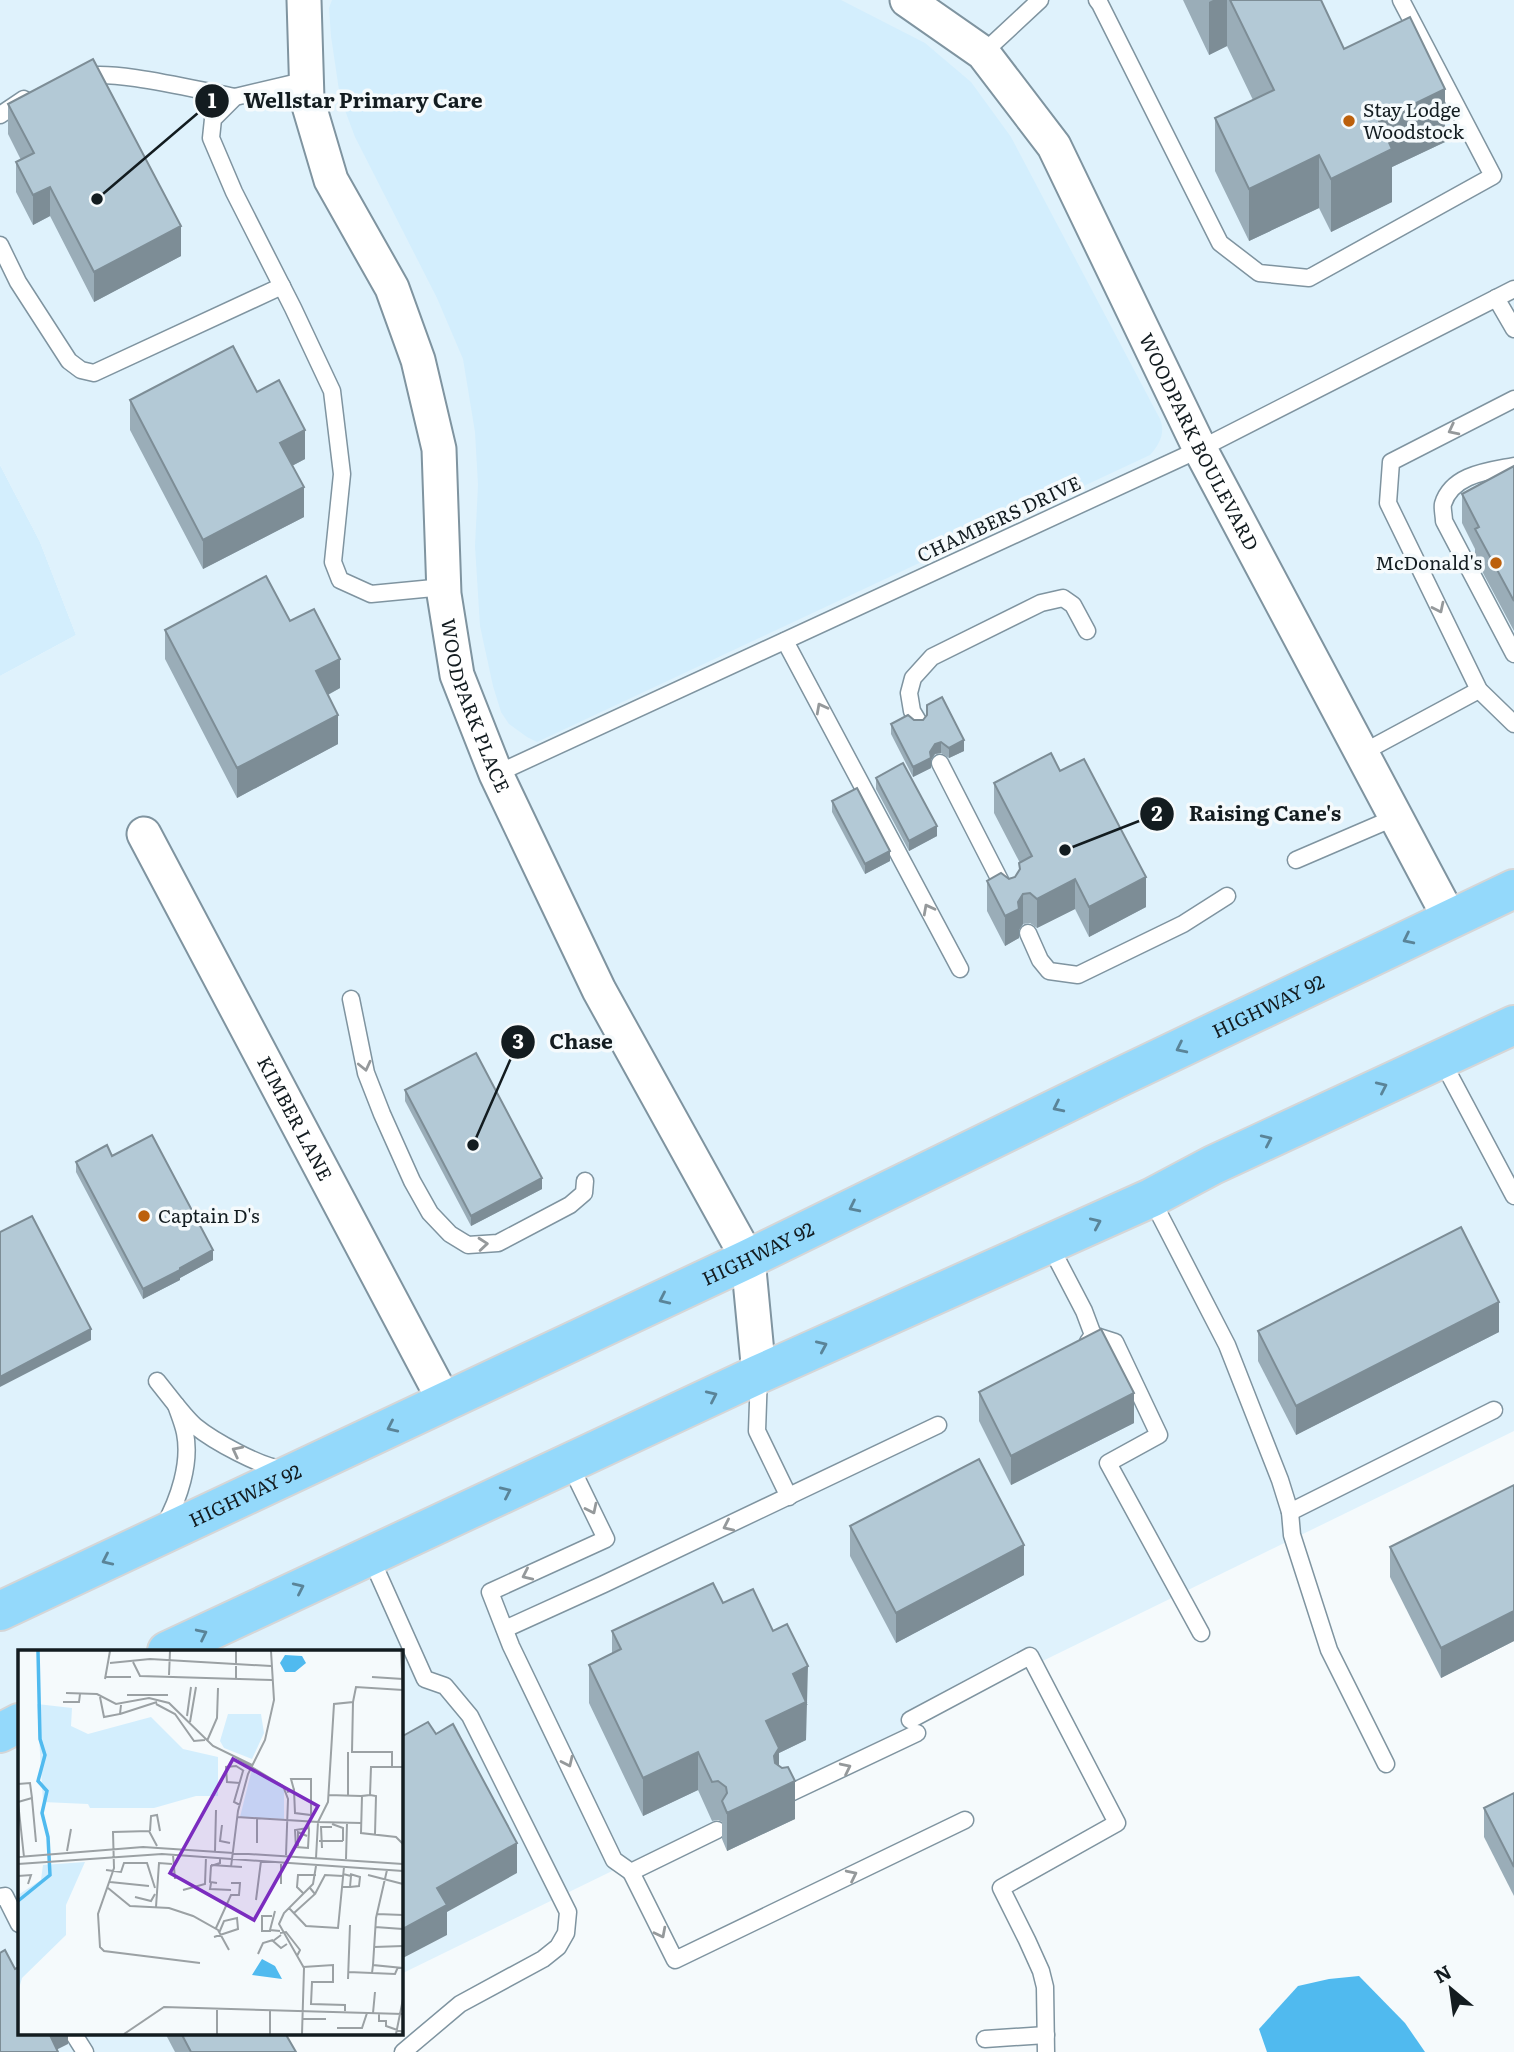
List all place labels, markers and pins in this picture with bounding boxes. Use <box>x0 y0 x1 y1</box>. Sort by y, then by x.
callout: Wellstar Primary Care <box>195 80 497 122</box>
place label: Stay Lodge Woodstock <box>1363 95 1464 145</box>
marker: Stay Lodge Woodstock <box>1341 113 1357 129</box>
place label: McDonald's <box>1375 548 1482 576</box>
marker: McDonald's <box>1488 555 1504 571</box>
callout: Raising Cane's <box>1140 793 1355 835</box>
callout: Chase <box>500 1021 627 1063</box>
place label: Captain D's <box>158 1201 260 1229</box>
marker: Captain D's <box>136 1208 152 1224</box>

